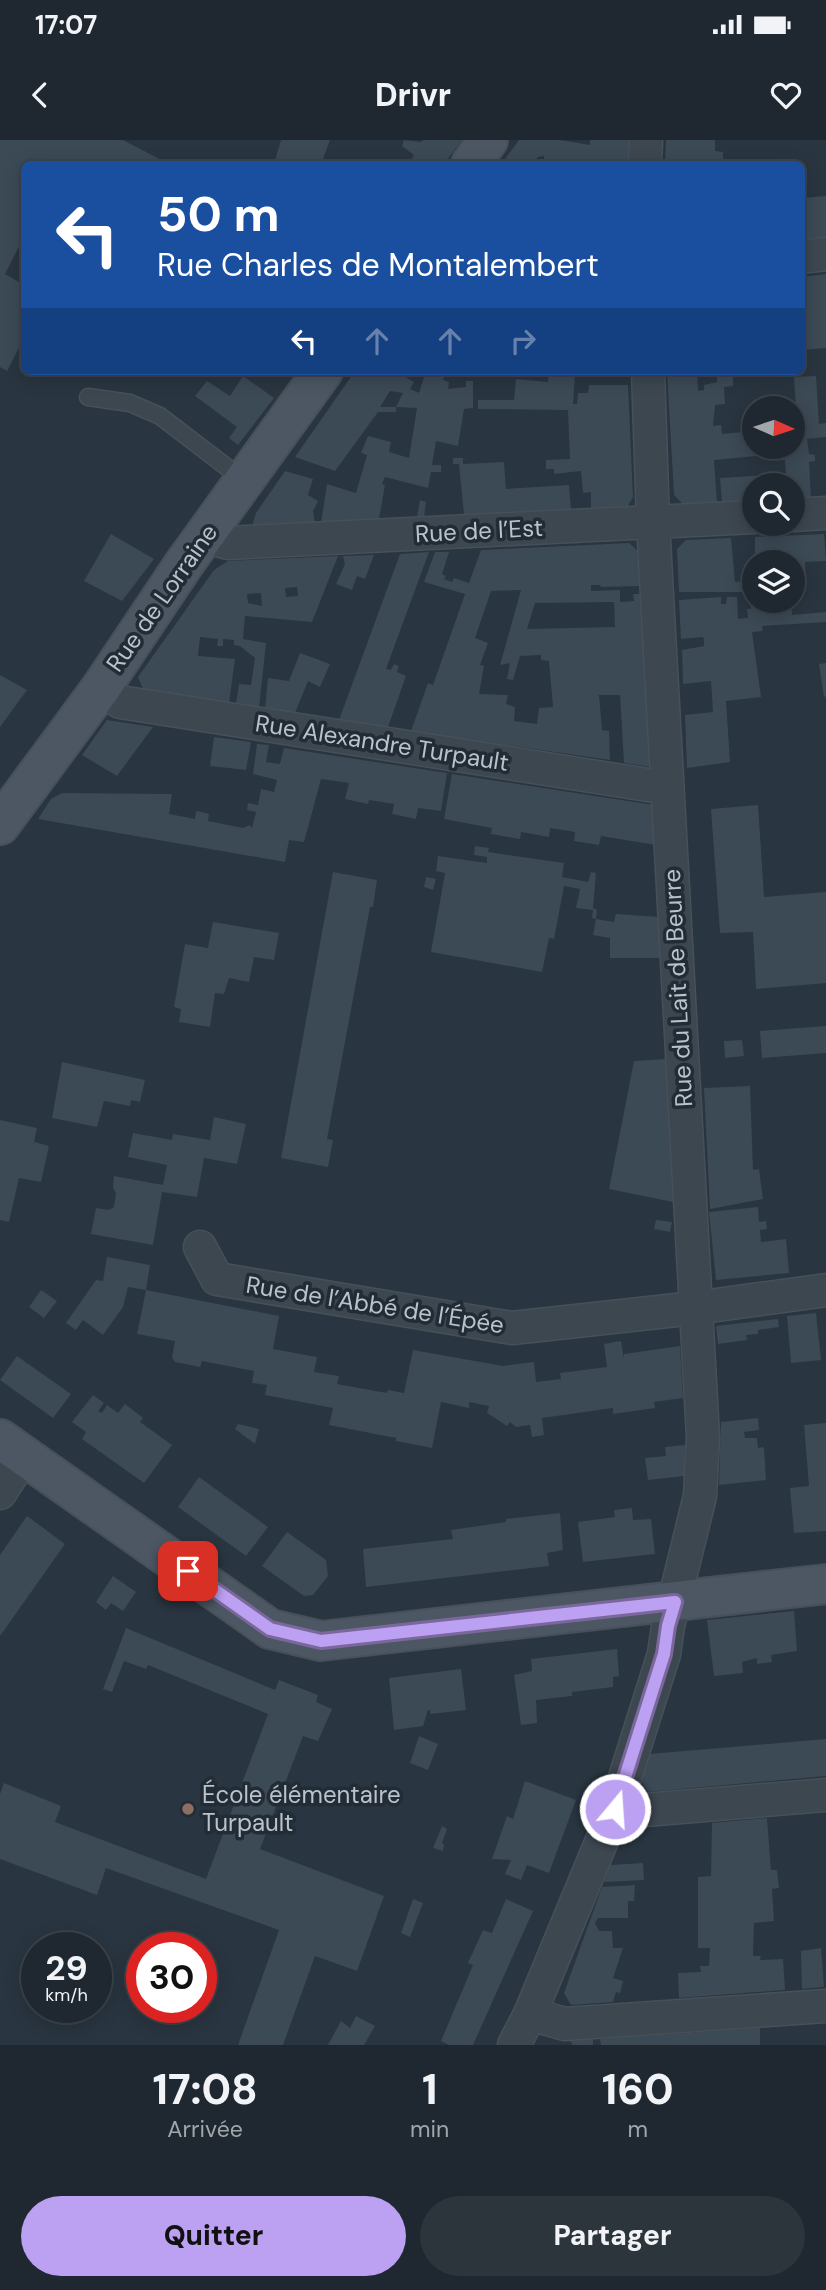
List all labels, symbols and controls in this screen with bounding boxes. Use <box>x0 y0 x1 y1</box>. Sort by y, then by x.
text: 17:07 <box>35 8 97 42</box>
text: Drivr <box>375 74 451 116</box>
icon: back <box>21 76 59 114</box>
icon: heart <box>767 76 805 114</box>
text: 50 m <box>157 182 280 246</box>
icon: left <box>42 189 133 280</box>
text: Rue Charles de Montalembert <box>157 244 599 286</box>
icon: left <box>285 322 323 360</box>
icon: ahead <box>358 322 396 360</box>
icon: ahead <box>431 322 469 360</box>
icon: right <box>504 322 542 360</box>
north arrow <box>742 396 805 458</box>
map controls <box>742 396 805 613</box>
button: search <box>742 473 805 536</box>
street label: Rue de l’Est <box>414 512 544 549</box>
street label: Rue de Lorraine <box>99 518 224 678</box>
button: layers <box>742 550 805 613</box>
street label: Rue Alexandre Turpault <box>253 707 511 778</box>
street label: Rue du Lait de Beurre <box>656 868 699 1108</box>
street label: Rue de l’Abbé de l’Épée <box>244 1269 506 1340</box>
pin <box>158 1541 218 1601</box>
icon: arrive <box>169 1552 207 1590</box>
position arrow <box>578 1772 652 1846</box>
place label: École élémentaire Turpault <box>202 1779 401 1838</box>
marker: École élémentaire Turpault <box>180 1801 196 1817</box>
speed limit sign: 30 <box>126 1932 217 2023</box>
text: 29 <box>45 1945 88 1991</box>
text: km/h <box>45 1983 88 2007</box>
text: 17:08 <box>152 2062 258 2117</box>
text: 1 <box>422 2062 437 2117</box>
text: 160 <box>602 2062 674 2117</box>
text: Arrivée <box>167 2114 243 2144</box>
text: min <box>410 2114 449 2144</box>
text: m <box>627 2114 648 2144</box>
button: Quitter <box>21 2196 406 2276</box>
button: Partager <box>420 2196 805 2276</box>

